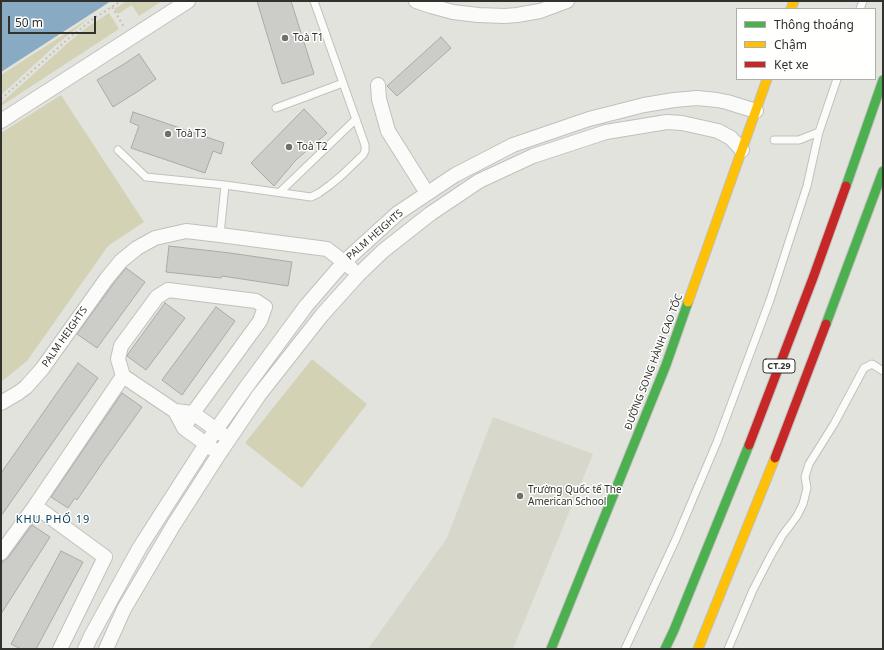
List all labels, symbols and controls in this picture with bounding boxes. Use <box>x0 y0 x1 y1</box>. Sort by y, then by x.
scale bar <box>10 8 98 34</box>
legend <box>736 8 876 80</box>
text: 50 m <box>15 14 43 31</box>
text: Thông thoáng <box>774 16 854 33</box>
place label: Toà T1 <box>293 32 323 44</box>
marker: Toà T1 <box>280 33 290 43</box>
text: Chậm <box>774 36 807 53</box>
text: Kẹt xe <box>774 56 809 73</box>
place label: Toà T3 <box>176 128 206 140</box>
marker: Toà T3 <box>163 129 173 139</box>
place label: Toà T2 <box>297 141 327 153</box>
marker: Toà T2 <box>284 142 294 152</box>
street label: PALM HEIGHTS <box>344 207 406 263</box>
street label: ĐƯỜNG SONG HÀNH CAO TỐC <box>622 292 686 432</box>
street label: PALM HEIGHTS <box>40 304 90 370</box>
road number: CT.29 <box>763 359 795 373</box>
place label: Trường Quốc tế The American School <box>528 484 622 508</box>
marker: Trường Quốc tế The American School <box>515 491 525 501</box>
district label: KHU PHỐ 19 <box>16 513 90 527</box>

